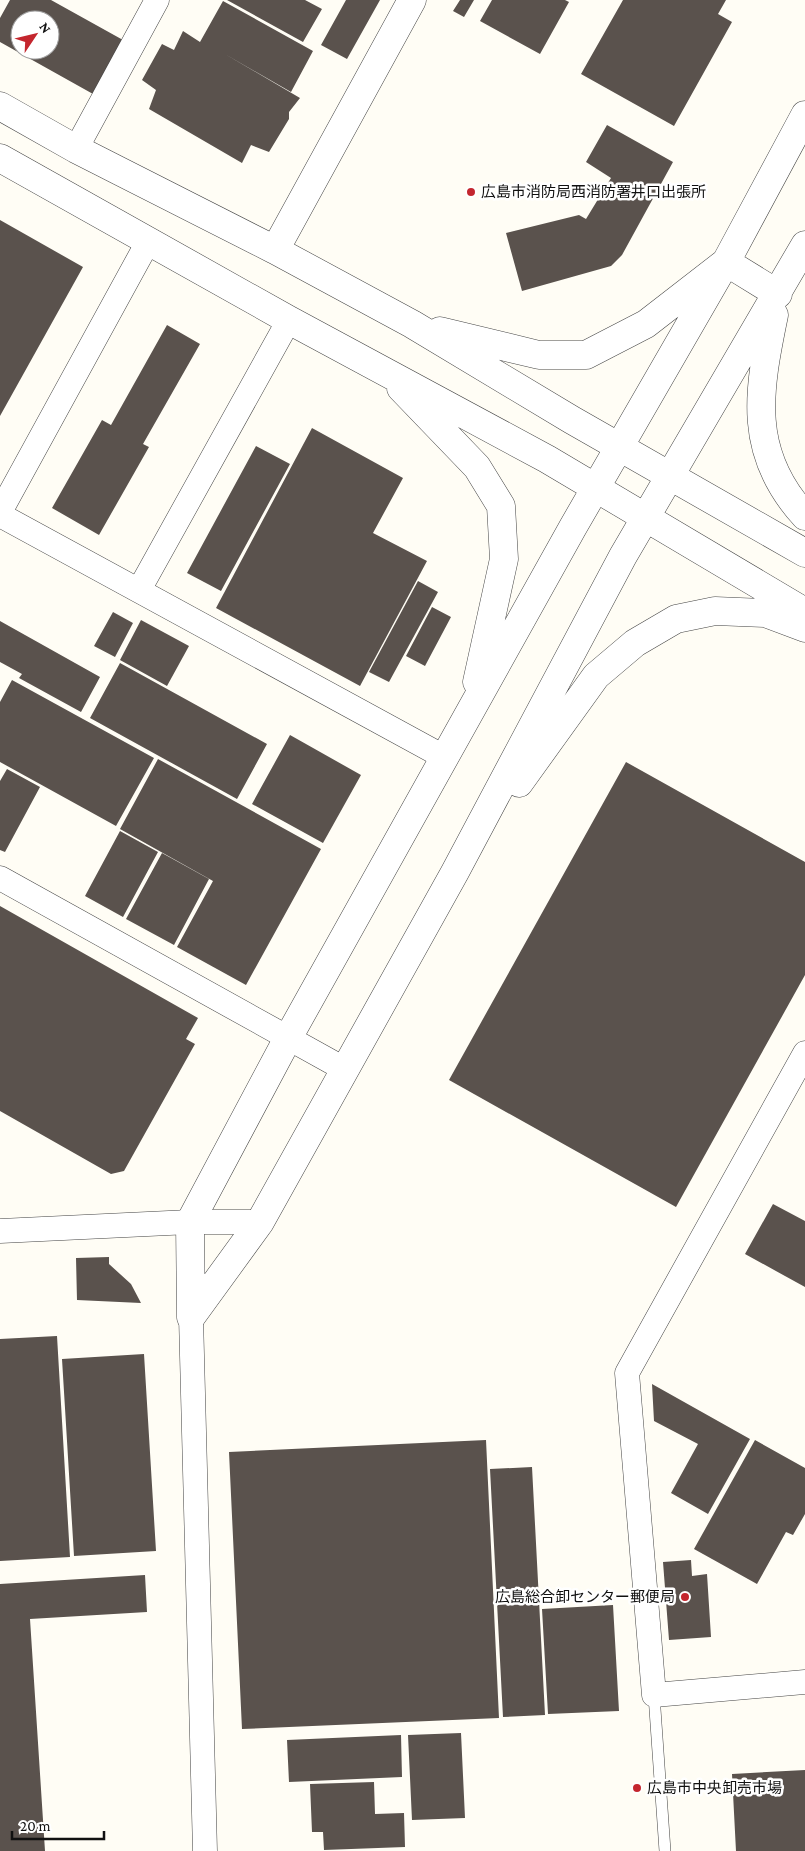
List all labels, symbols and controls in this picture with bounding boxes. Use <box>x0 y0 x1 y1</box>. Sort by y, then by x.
north arrow <box>10 10 60 60</box>
text: N <box>36 19 55 36</box>
place label: 広島市消防局西消防署井口出張所 <box>481 183 706 200</box>
marker: 広島市消防局西消防署井口出張所 <box>465 186 477 198</box>
place label: 広島総合卸センター郵便局 <box>495 1589 675 1605</box>
marker: 広島総合卸センター郵便局 <box>679 1591 691 1603</box>
place label: 広島市中央卸売市場 <box>647 1780 782 1796</box>
marker: 広島市中央卸売市場 <box>631 1782 643 1794</box>
scale bar <box>12 1808 105 1840</box>
text: 20 m <box>20 1818 51 1834</box>

